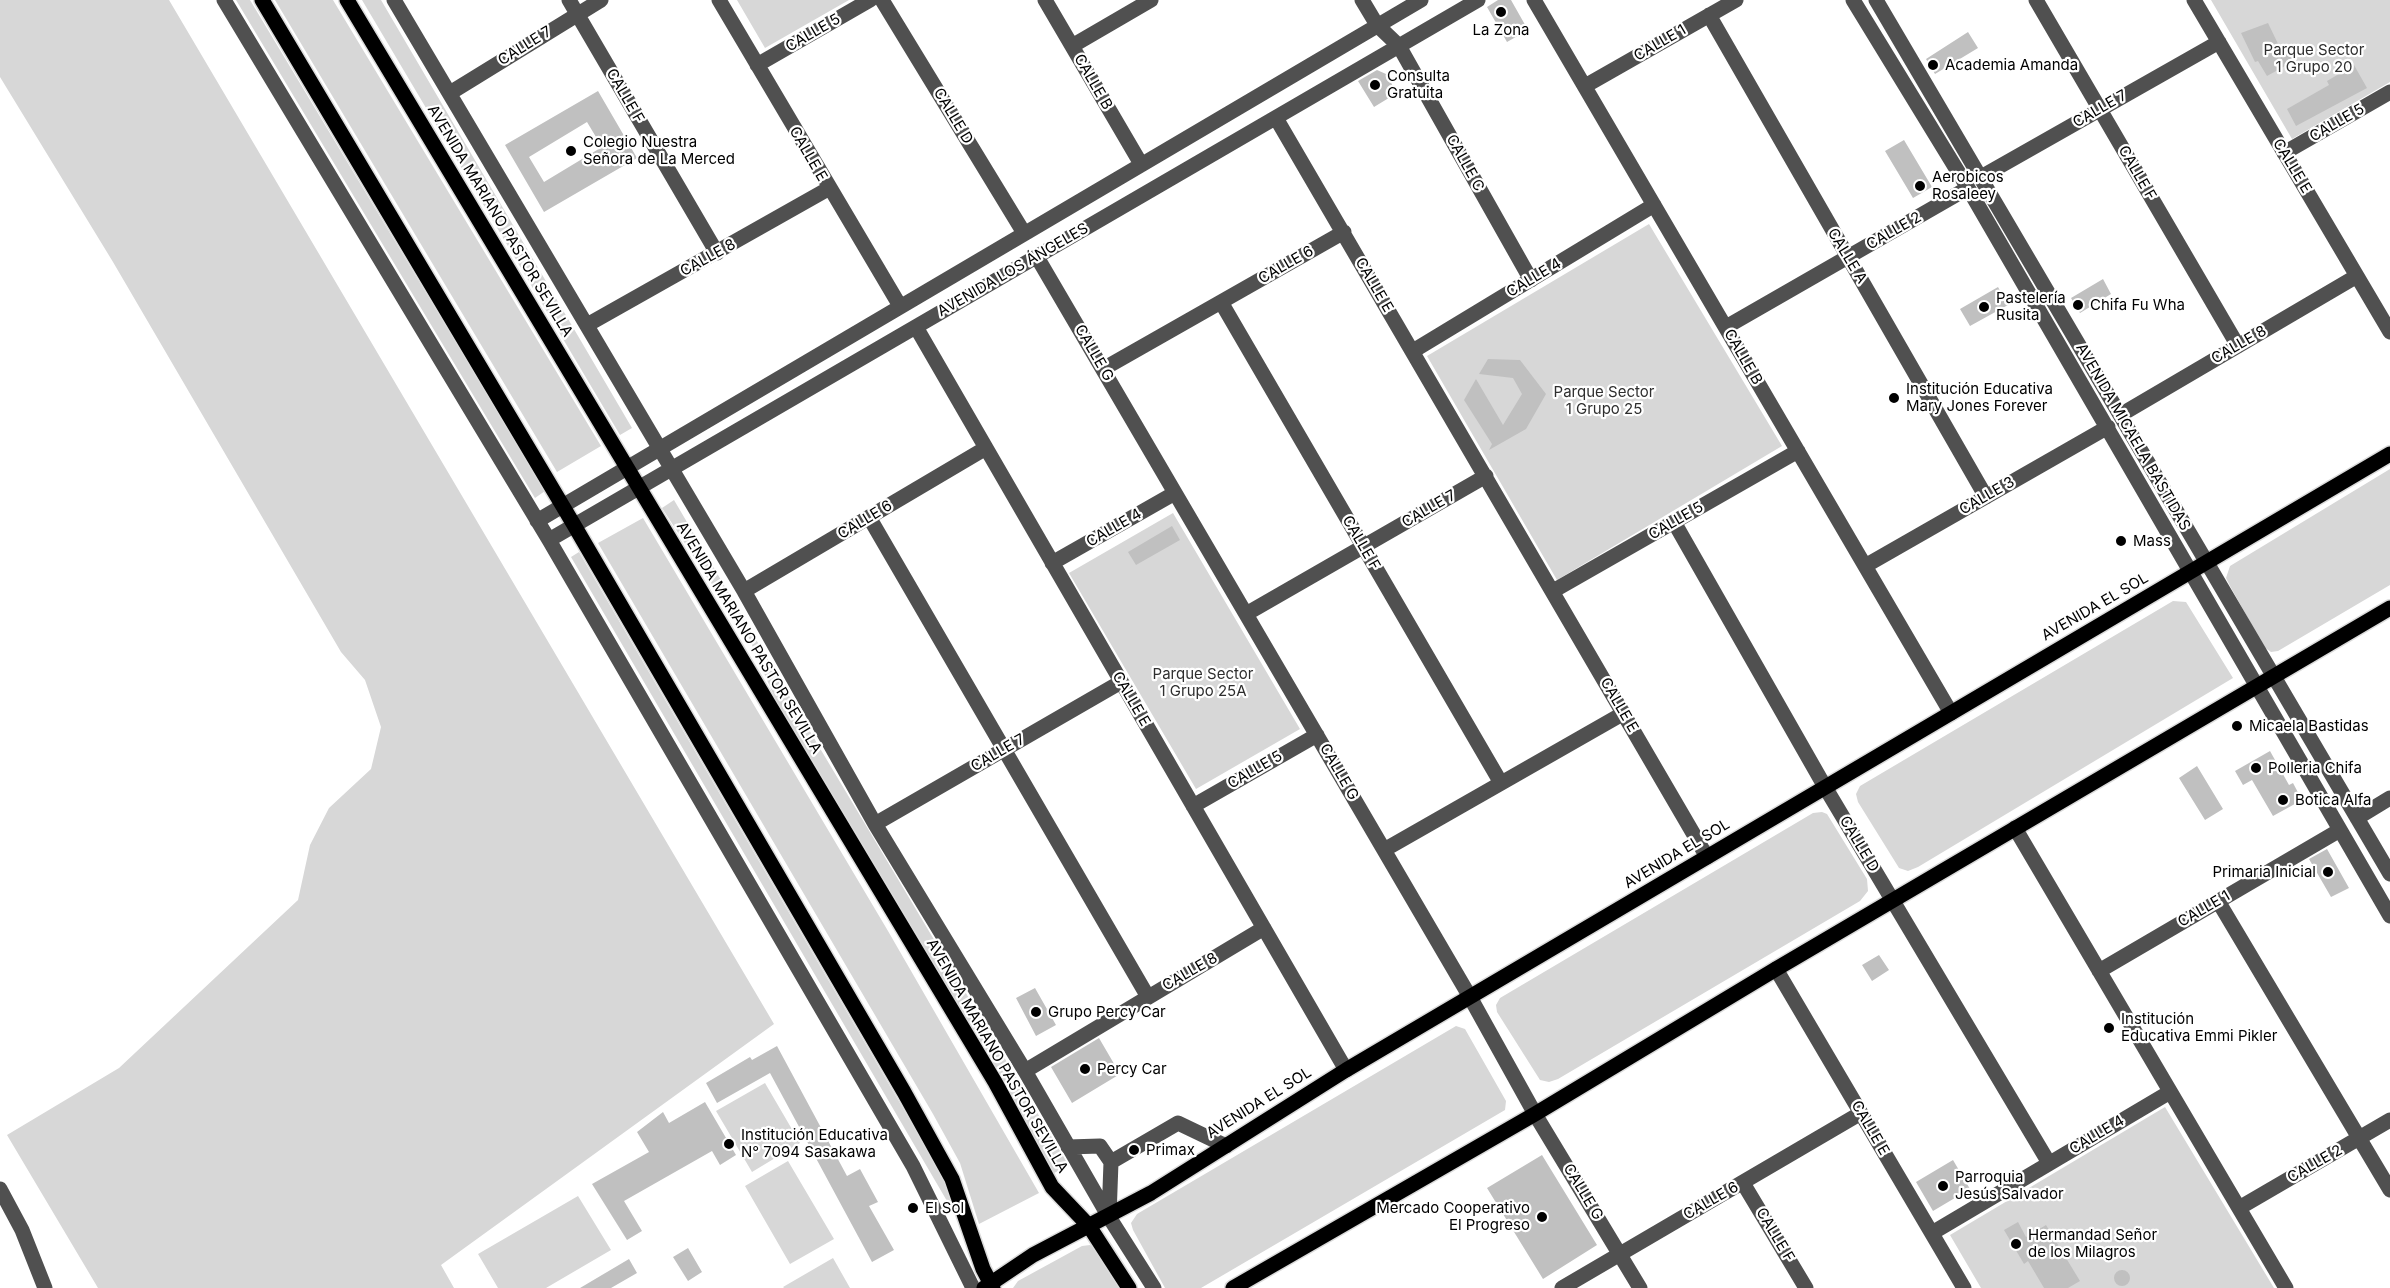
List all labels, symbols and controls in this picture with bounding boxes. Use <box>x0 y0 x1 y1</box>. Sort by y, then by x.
marker: La Zona <box>1494 5 1508 19</box>
street label: CALLE 5 <box>782 10 844 56</box>
place label: La Zona <box>1473 21 1529 39</box>
street label: CALLE 1 <box>1631 21 1689 65</box>
street label: CALLE 7 <box>495 23 555 69</box>
park label: Parque Sector 1 Grupo 20 <box>2264 41 2364 76</box>
street label: CALLE B <box>1070 51 1116 113</box>
place label: Academia Amanda <box>1945 56 2078 74</box>
marker: Academia Amanda <box>1926 58 1940 72</box>
street label: CALLE F <box>602 65 648 127</box>
place label: Consulta Gratuita <box>1387 67 1450 102</box>
marker: Consulta Gratuita <box>1368 78 1382 92</box>
street label: CALLE D <box>929 85 977 147</box>
street label: CALLE 7 <box>2070 86 2130 132</box>
street label: CALLE 5 <box>2306 100 2368 146</box>
street label: AVENIDA MARIANO PASTOR SEVILLA <box>423 102 577 340</box>
street label: CALLE E <box>785 123 831 185</box>
street label: CALLE C <box>1442 131 1488 195</box>
place label: Colegio Nuestra Señora de La Merced <box>583 133 735 168</box>
street label: CALLE E <box>2269 136 2315 196</box>
street label: CALLE F <box>2114 142 2160 204</box>
marker: Colegio Nuestra Señora de La Merced <box>564 144 578 158</box>
place label: Aerobicos Rosaleey <box>1932 168 2004 203</box>
marker: Aerobicos Rosaleey <box>1913 179 1927 193</box>
street label: CALLE 2 <box>1863 208 1925 254</box>
street label: AVENIDA LOS ÁNGELES <box>934 219 1092 321</box>
street label: CALLE A <box>1823 225 1871 287</box>
street label: CALLE 8 <box>677 235 739 281</box>
street label: CALLE 6 <box>1255 242 1317 288</box>
street label: CALLE E <box>1351 254 1397 316</box>
street label: CALLE 4 <box>1503 255 1565 301</box>
place label: Pastelería Rusita <box>1996 289 2066 324</box>
place label: Chifa Fu Wha <box>2090 296 2185 314</box>
marker: Chifa Fu Wha <box>2071 298 2085 312</box>
marker: Pastelería Rusita <box>1977 300 1991 314</box>
street label: CALLE G <box>1071 321 1117 385</box>
street label: CALLE 8 <box>2208 322 2270 368</box>
street label: CALLE B <box>1720 326 1766 388</box>
street label: AVENIDA MICAELA BASTIDAS <box>2072 340 2194 534</box>
place label: Institución Educativa Mary Jones Forever <box>1906 380 2053 415</box>
park label: Parque Sector 1 Grupo 25 <box>1554 383 1654 418</box>
marker: Institución Educativa Mary Jones Forever <box>1887 391 1901 405</box>
street label: CALLE 3 <box>1956 473 2018 519</box>
street label: CALLE 7 <box>1399 486 1459 532</box>
street label: CALLE 6 <box>834 497 896 543</box>
street label: CALLE 5 <box>1645 498 1707 544</box>
street label: CALLE 4 <box>1083 505 1145 551</box>
street label: CALLE F <box>1338 512 1384 574</box>
street label: AVENIDA MARIANO PASTOR SEVILLA <box>672 519 826 757</box>
place label: Mass <box>2133 532 2171 550</box>
marker: Mass <box>2114 534 2128 548</box>
street label: AVENIDA EL SOL <box>2038 569 2152 645</box>
park label: Parque Sector 1 Grupo 25A <box>1153 665 1253 700</box>
street label: CALLE E <box>1108 668 1154 730</box>
street label: CALLE E <box>1596 674 1642 736</box>
place label: Micaela Bastidas <box>2249 717 2369 735</box>
marker: Micaela Bastidas <box>2230 719 2244 733</box>
street label: CALLE 7 <box>968 730 1028 776</box>
street label: CALLE G <box>1316 740 1362 804</box>
street label: CALLE 5 <box>1224 747 1286 793</box>
place label: Polleria Chifa <box>2268 759 2362 777</box>
marker: Polleria Chifa <box>2249 761 2263 775</box>
place label: Botica Alfa <box>2295 791 2371 809</box>
marker: Botica Alfa <box>2276 793 2290 807</box>
street label: CALLE D <box>1835 813 1883 875</box>
street label: AVENIDA EL SOL <box>1621 815 1733 893</box>
place label: Primaria Inicial <box>2212 863 2316 881</box>
marker: Primaria Inicial <box>2321 865 2335 879</box>
street label: CALLE 1 <box>2175 887 2233 931</box>
street label: AVENIDA MARIANO PASTOR SEVILLA <box>922 936 1072 1176</box>
street label: CALLE 8 <box>1159 949 1221 995</box>
place label: Grupo Percy Car <box>1048 1003 1166 1021</box>
marker: Grupo Percy Car <box>1029 1005 1043 1019</box>
place label: Institución Educativa Emmi Pikler <box>2121 1010 2277 1045</box>
marker: Institución Educativa Emmi Pikler <box>2102 1021 2116 1035</box>
place label: Percy Car <box>1097 1060 1167 1078</box>
marker: Percy Car <box>1078 1062 1092 1076</box>
street label: AVENIDA EL SOL <box>1203 1064 1315 1142</box>
street label: CALLE E <box>1847 1097 1893 1159</box>
street label: CALLE 4 <box>2066 1112 2128 1158</box>
place label: Institución Educativa N° 7094 Sasakawa <box>741 1126 888 1161</box>
marker: Institución Educativa N° 7094 Sasakawa <box>722 1137 736 1151</box>
place label: Primax <box>1146 1141 1195 1159</box>
street label: CALLE 2 <box>2284 1141 2346 1187</box>
marker: Primax <box>1127 1143 1141 1157</box>
street label: CALLE G <box>1559 1161 1607 1223</box>
place label: Parroquia Jesús Salvador <box>1955 1168 2064 1203</box>
street label: CALLE 6 <box>1680 1178 1742 1224</box>
marker: Parroquia Jesús Salvador <box>1936 1179 1950 1193</box>
place label: El Sol <box>925 1199 964 1217</box>
place label: Mercado Cooperativo El Progreso <box>1376 1199 1530 1234</box>
marker: El Sol <box>906 1201 920 1215</box>
street label: CALLE F <box>1752 1205 1798 1265</box>
marker: Mercado Cooperativo El Progreso <box>1535 1210 1549 1224</box>
place label: Hermandad Señor de los Milagros <box>2028 1226 2157 1261</box>
marker: Hermandad Señor de los Milagros <box>2009 1237 2023 1251</box>

